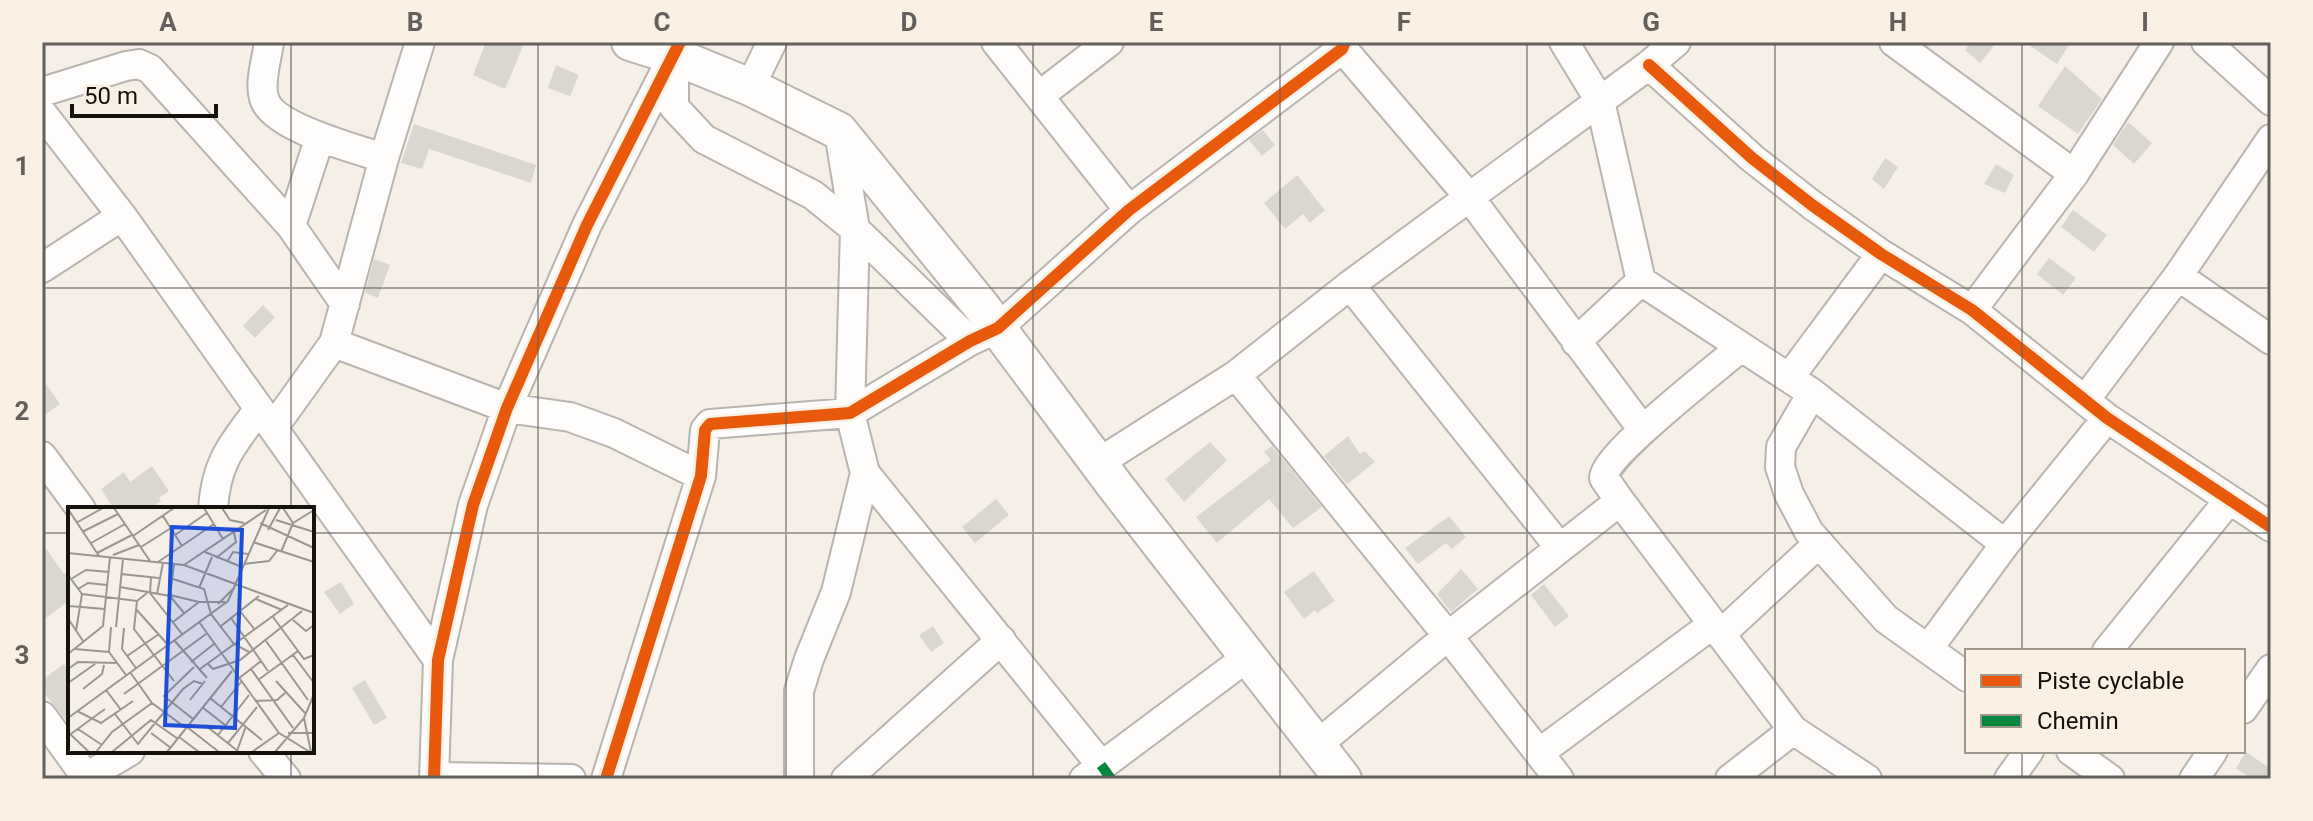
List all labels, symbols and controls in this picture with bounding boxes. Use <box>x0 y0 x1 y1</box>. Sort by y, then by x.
text: A <box>159 7 177 37</box>
text: B <box>407 7 423 37</box>
text: C <box>653 7 671 37</box>
text: D <box>901 7 917 37</box>
text: E <box>1149 7 1164 37</box>
text: F <box>1397 7 1411 37</box>
text: G <box>1642 7 1660 37</box>
text: H <box>1889 7 1907 37</box>
text: I <box>2141 7 2149 37</box>
scale bar <box>72 68 216 118</box>
text: 50 m <box>84 82 138 110</box>
text: 1 <box>15 151 29 181</box>
text: 2 <box>15 396 29 426</box>
inset map <box>68 507 314 753</box>
text: 3 <box>15 640 29 670</box>
legend <box>1965 649 2245 753</box>
text: Piste cyclable <box>2037 667 2184 695</box>
text: Chemin <box>2037 707 2119 735</box>

